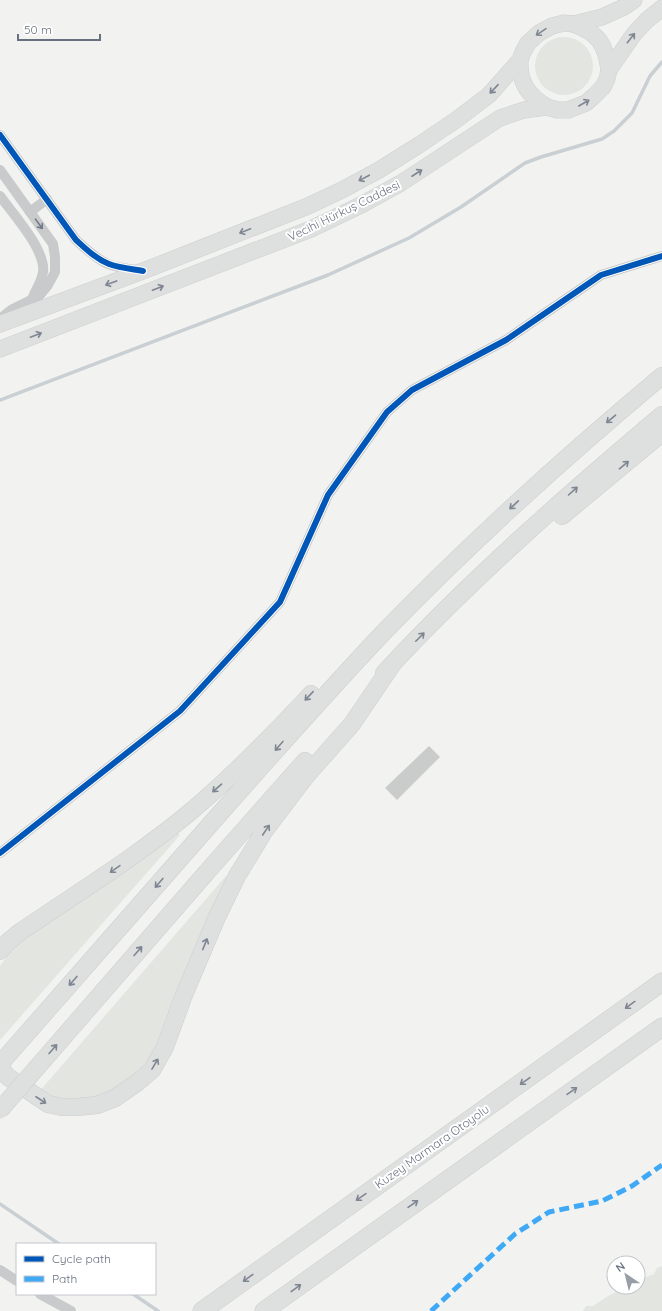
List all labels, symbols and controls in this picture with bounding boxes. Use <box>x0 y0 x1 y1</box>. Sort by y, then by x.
scale bar <box>18 16 100 42</box>
text: 50 m <box>24 22 52 37</box>
one-way arrow <box>535 29 547 37</box>
one-way arrow <box>627 32 636 43</box>
one-way arrow <box>489 84 499 94</box>
one-way arrow <box>578 99 590 107</box>
one-way arrow <box>411 169 422 177</box>
one-way arrow <box>358 175 370 182</box>
street label: Vecihi Hürkuş Caddesi <box>285 177 402 244</box>
one-way arrow <box>35 219 43 230</box>
one-way arrow <box>240 227 252 235</box>
one-way arrow <box>106 280 118 288</box>
one-way arrow <box>151 284 163 292</box>
one-way arrow <box>30 330 42 338</box>
one-way arrow <box>606 414 616 423</box>
one-way arrow <box>619 460 630 469</box>
one-way arrow <box>568 487 578 496</box>
one-way arrow <box>509 501 519 510</box>
one-way arrow <box>415 632 425 642</box>
one-way arrow <box>304 691 313 701</box>
one-way arrow <box>275 741 284 752</box>
one-way arrow <box>212 784 223 793</box>
one-way arrow <box>262 824 270 835</box>
one-way arrow <box>110 865 121 873</box>
one-way arrow <box>154 878 164 888</box>
one-way arrow <box>202 939 210 951</box>
one-way arrow <box>134 946 143 956</box>
one-way arrow <box>69 975 78 986</box>
one-way arrow <box>625 1001 636 1009</box>
one-way arrow <box>49 1044 58 1055</box>
one-way arrow <box>152 1058 160 1070</box>
one-way arrow <box>519 1077 530 1085</box>
one-way arrow <box>566 1087 577 1095</box>
one-way arrow <box>35 1096 46 1104</box>
street label: Kuzey Marmara Otoyolu <box>372 1101 492 1192</box>
one-way arrow <box>356 1193 367 1201</box>
one-way arrow <box>407 1200 418 1208</box>
legend <box>16 1243 156 1295</box>
text: Cycle path <box>52 1251 111 1266</box>
north arrow <box>606 1255 646 1295</box>
text: N <box>613 1259 628 1275</box>
text: Path <box>52 1271 77 1286</box>
one-way arrow <box>243 1274 254 1282</box>
one-way arrow <box>290 1284 301 1292</box>

